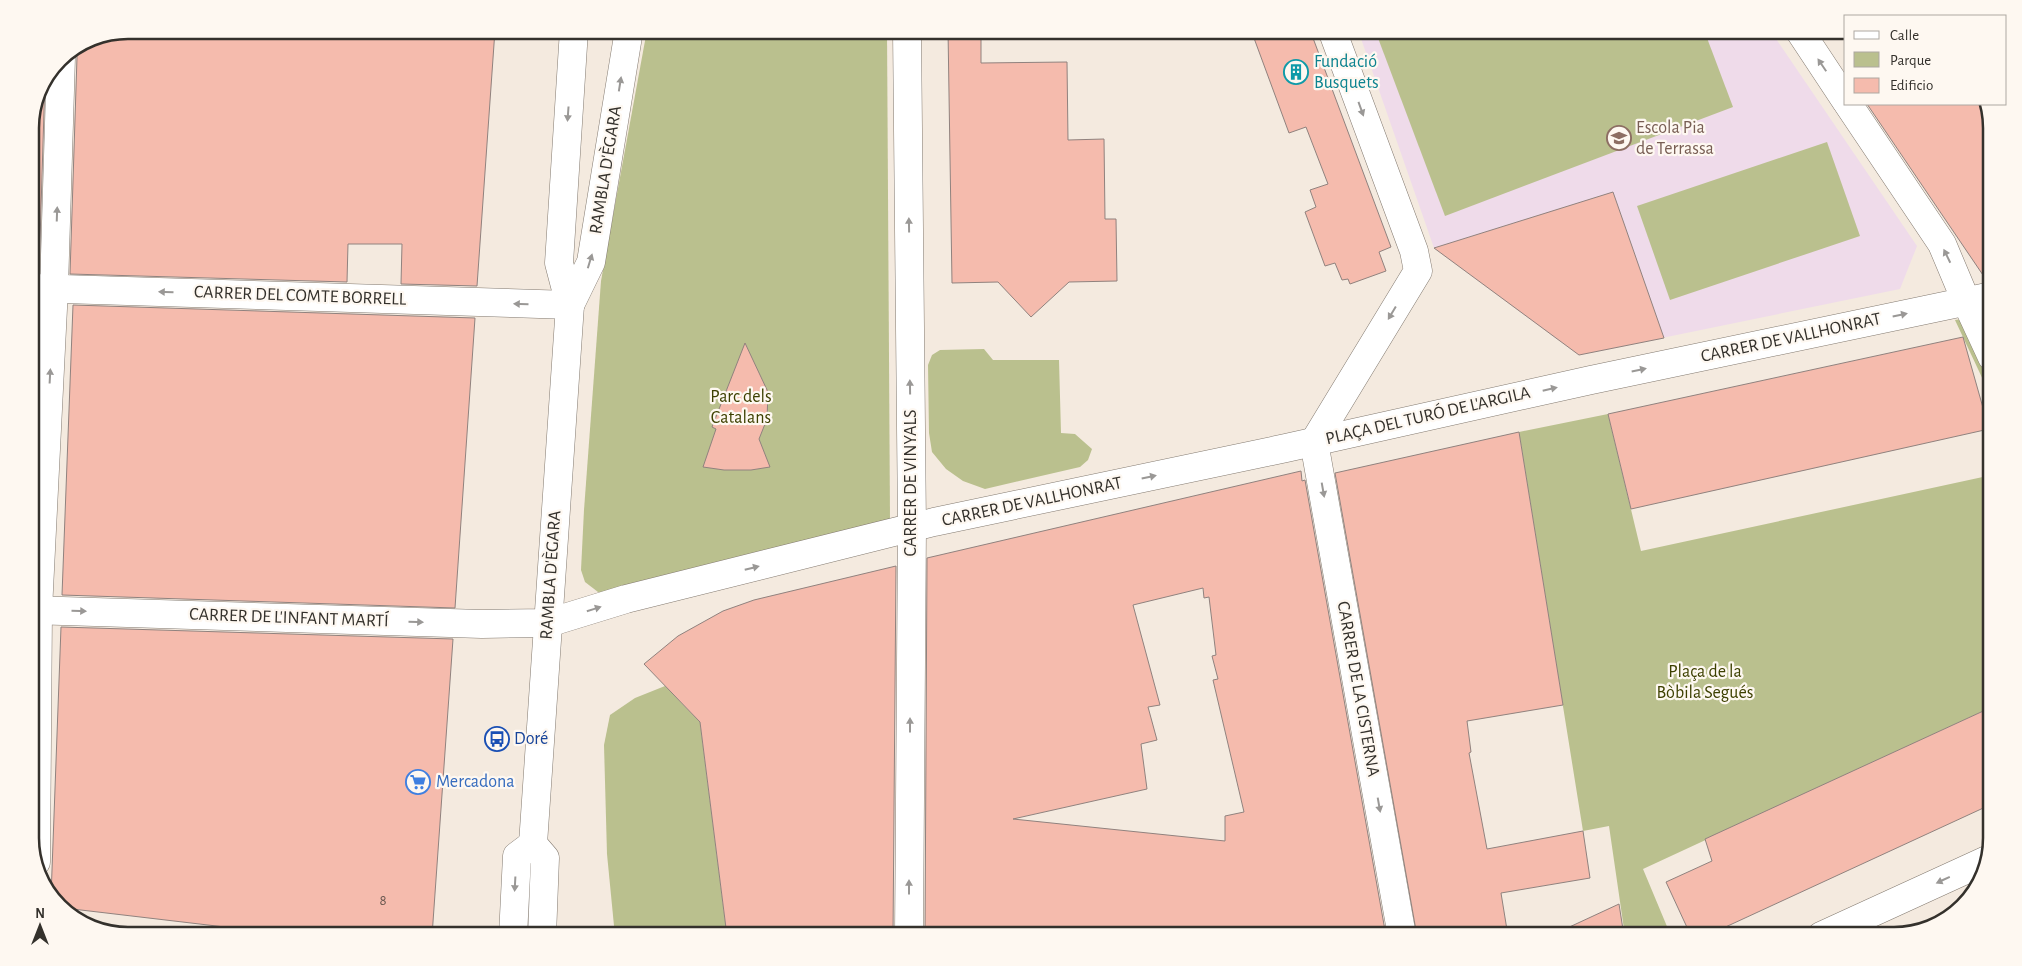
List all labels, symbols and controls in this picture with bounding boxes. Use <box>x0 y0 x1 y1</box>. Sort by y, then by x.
legend <box>1844 15 2007 105</box>
text: Calle <box>1890 28 1919 43</box>
place label: Fundació Busquets <box>1314 53 1379 92</box>
text: Parque <box>1890 53 1931 68</box>
building icon: Fundació Busquets <box>1283 59 1309 85</box>
one-way arrow <box>1818 59 1827 72</box>
one-way arrow <box>616 75 624 91</box>
text: Edificio <box>1890 78 1933 93</box>
one-way arrow <box>1358 101 1365 116</box>
street label: RAMBLA D'ÈGARA <box>584 104 625 235</box>
one-way arrow <box>564 106 572 122</box>
place label: Escola Pia de Terrassa <box>1636 119 1714 158</box>
school or university icon: Escola Pia de Terrassa <box>1606 125 1632 151</box>
one-way arrow <box>53 205 61 221</box>
one-way arrow <box>905 217 913 233</box>
one-way arrow <box>1943 249 1951 263</box>
one-way arrow <box>586 253 594 268</box>
street label: CARRER DEL COMTE BORRELL <box>194 283 407 309</box>
one-way arrow <box>158 288 174 296</box>
one-way arrow <box>513 299 529 307</box>
one-way arrow <box>1388 306 1397 319</box>
street label: CARRER DE VALLHONRAT <box>1699 310 1883 366</box>
one-way arrow <box>1893 311 1908 319</box>
one-way arrow <box>1631 366 1646 374</box>
one-way arrow <box>47 368 55 384</box>
one-way arrow <box>906 379 914 395</box>
street label: PLAÇA DEL TURÓ DE L'ARGILA <box>1323 381 1533 448</box>
one-way arrow <box>1542 385 1557 393</box>
park label: Parc dels Catalans <box>710 388 772 427</box>
street label: CARRER DE VINYALS <box>902 410 920 556</box>
one-way arrow <box>1141 473 1157 481</box>
street label: CARRER DE VALLHONRAT <box>940 474 1124 530</box>
one-way arrow <box>1319 482 1327 498</box>
street label: RAMBLA D'ÈGARA <box>535 509 565 640</box>
one-way arrow <box>744 564 759 572</box>
street label: CARRER DE LA CISTERNA <box>1334 600 1382 779</box>
street label: CARRER DE L'INFANT MARTÍ <box>189 603 389 630</box>
one-way arrow <box>587 604 602 612</box>
one-way arrow <box>71 608 87 616</box>
one-way arrow <box>409 618 425 626</box>
park label: Plaça de la Bòbila Segués <box>1657 663 1753 702</box>
one-way arrow <box>906 717 914 733</box>
bus stop icon: Doré <box>484 726 510 752</box>
place label: Doré <box>514 730 548 748</box>
supermarket icon: Mercadona <box>405 769 431 795</box>
place label: Mercadona <box>436 773 515 791</box>
one-way arrow <box>1375 798 1383 814</box>
one-way arrow <box>511 877 519 893</box>
one-way arrow <box>1936 877 1950 885</box>
one-way arrow <box>905 879 913 895</box>
house number: 8 <box>379 893 387 908</box>
north arrow <box>15 901 65 951</box>
text: N <box>35 907 45 921</box>

